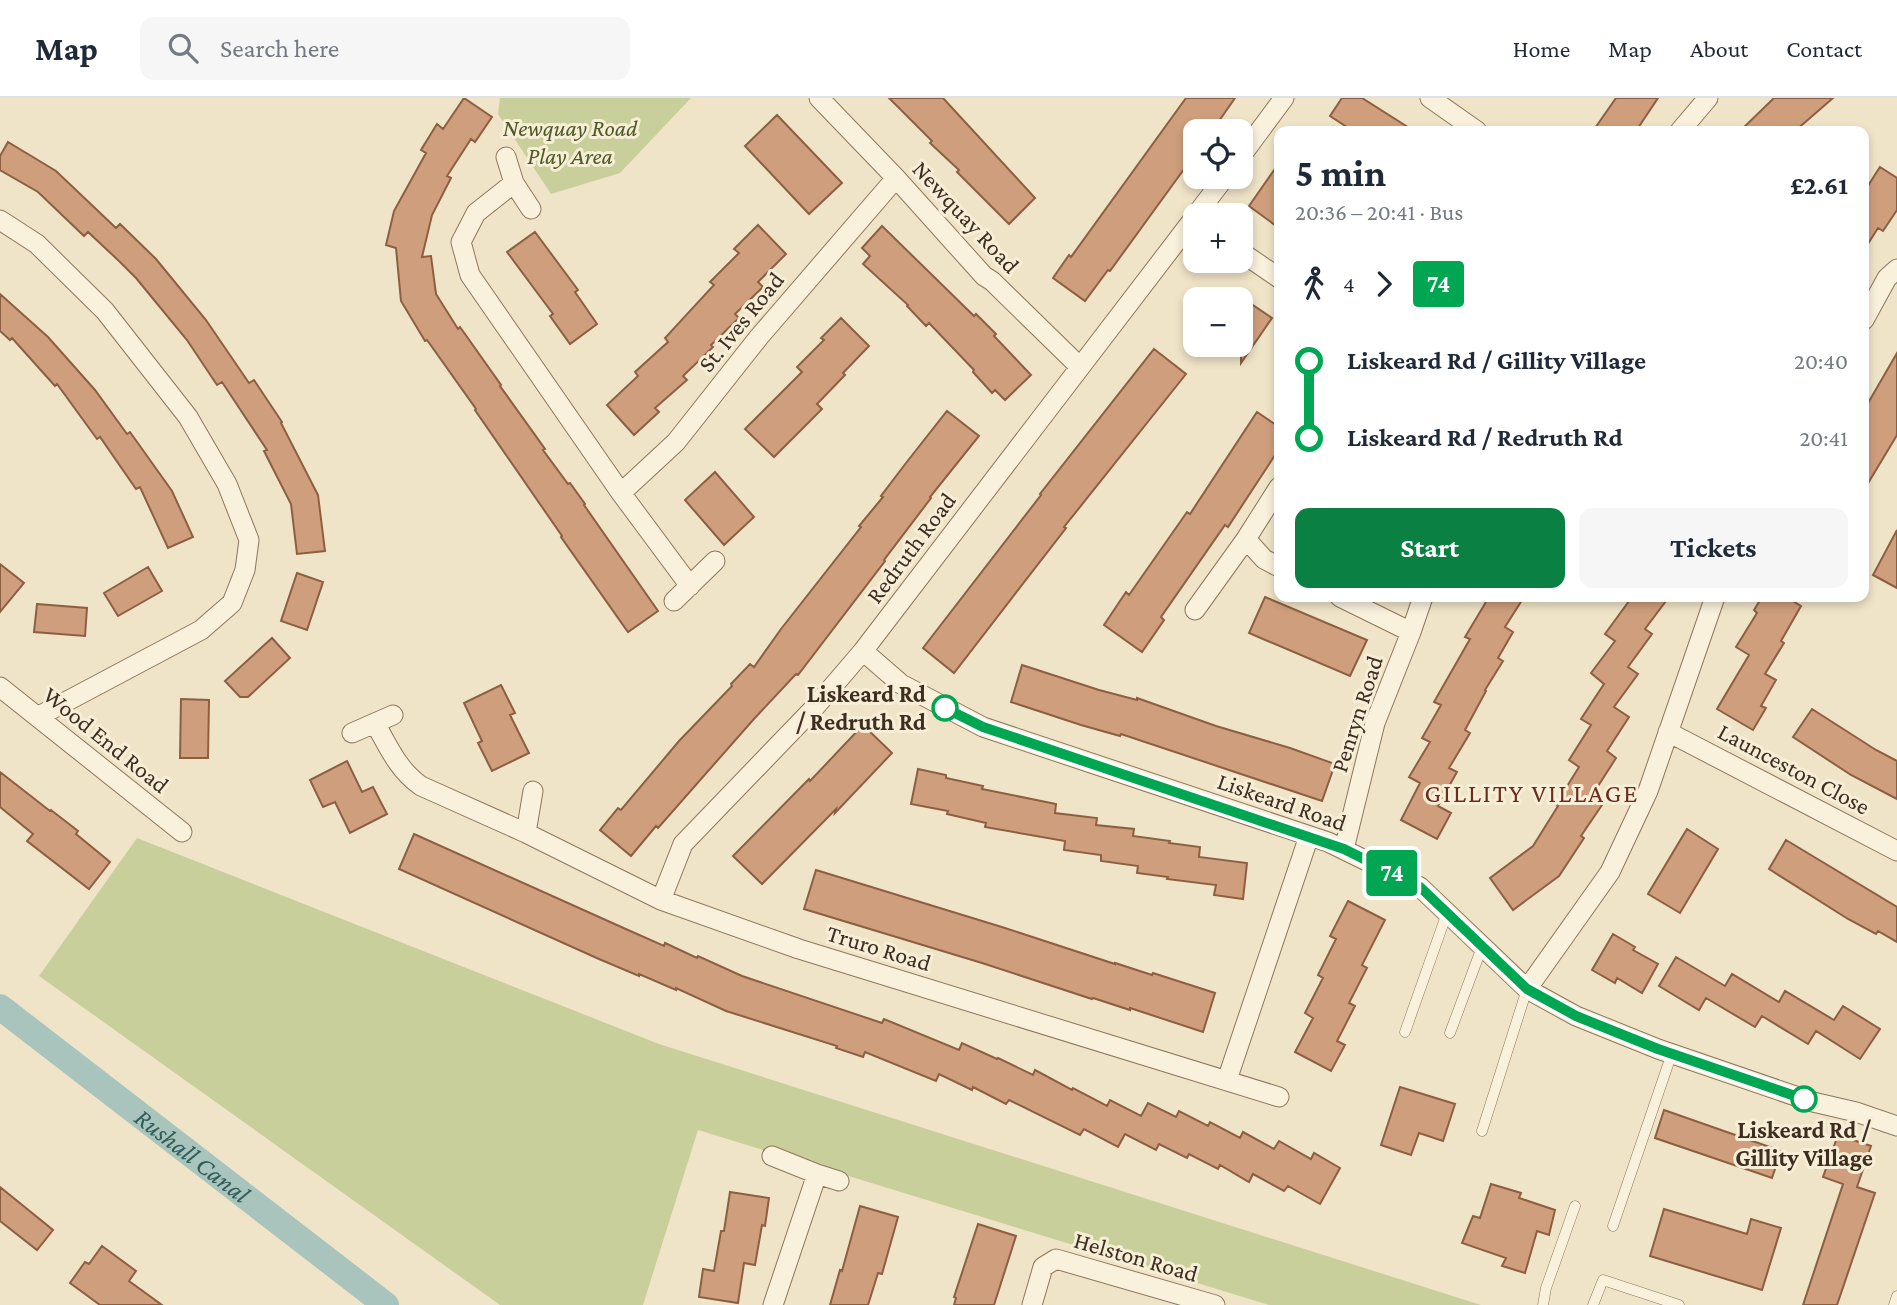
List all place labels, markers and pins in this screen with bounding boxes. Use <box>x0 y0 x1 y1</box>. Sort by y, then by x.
place label: Liskeard Rd / Redruth Rd <box>795 680 926 735</box>
marker: Liskeard Rd / Redruth Rd <box>932 695 958 721</box>
marker: Liskeard Rd / Gillity Village <box>1791 1086 1817 1112</box>
place label: Liskeard Rd / Gillity Village <box>1735 1116 1873 1171</box>

